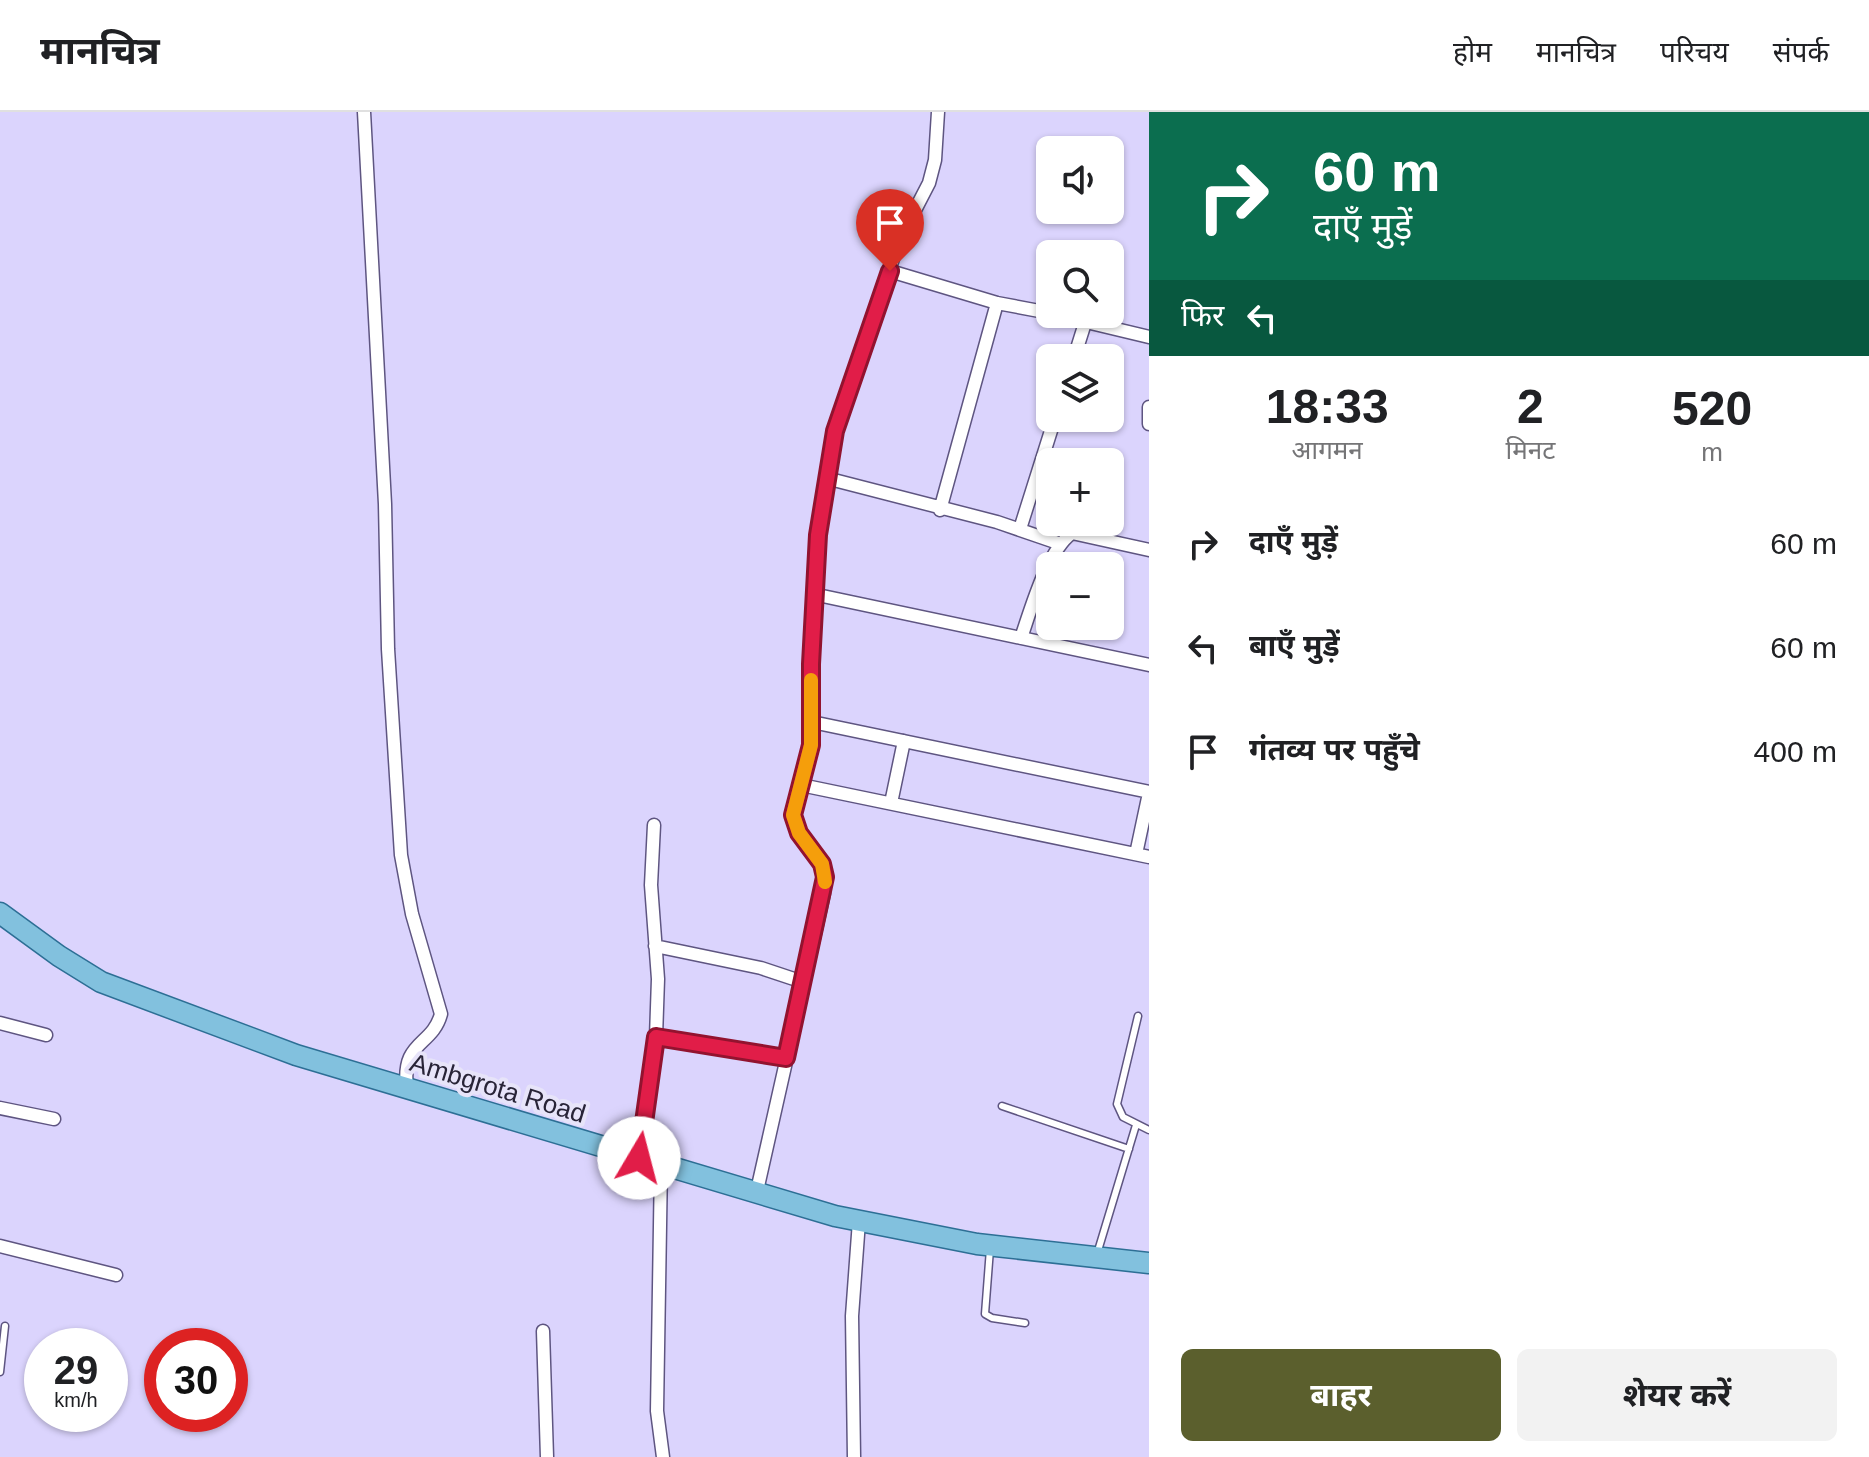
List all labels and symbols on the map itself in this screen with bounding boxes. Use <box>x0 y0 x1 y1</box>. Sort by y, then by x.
pin <box>856 189 924 271</box>
street label: Ambgrota Road <box>407 1047 589 1129</box>
position arrow <box>597 1116 681 1200</box>
speed limit sign: 30 <box>144 1328 248 1432</box>

